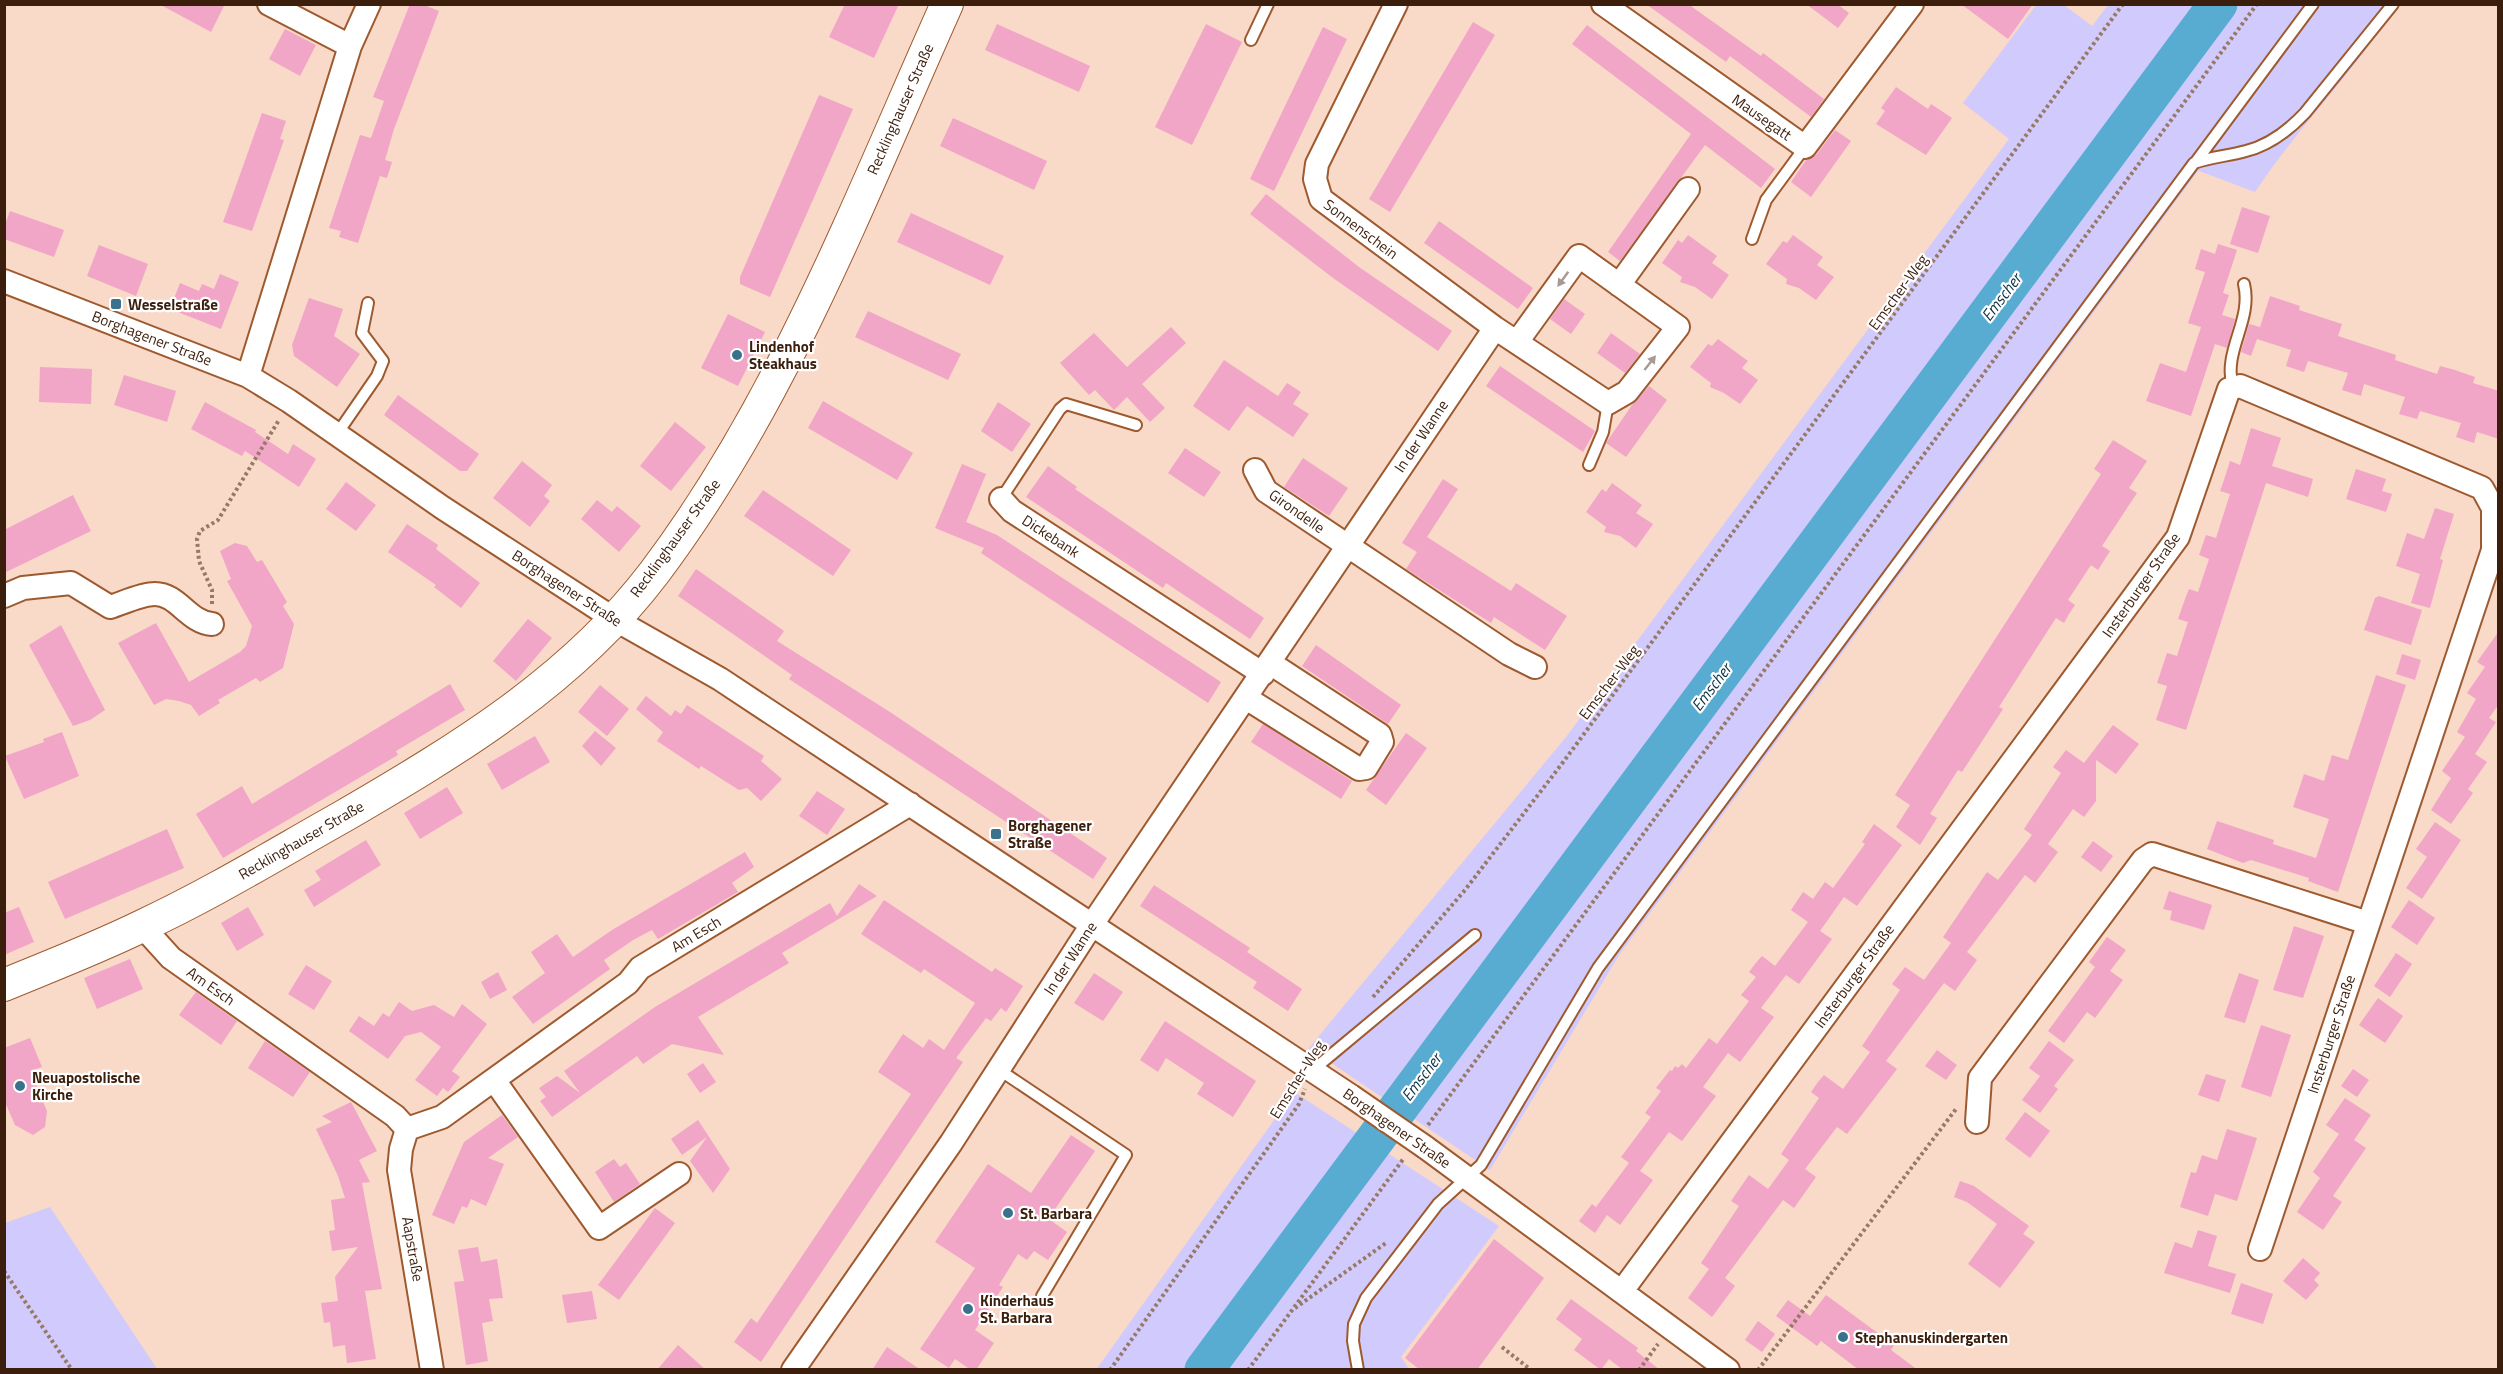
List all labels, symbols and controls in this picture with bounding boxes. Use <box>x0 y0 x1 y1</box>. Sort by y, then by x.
street label: Recklinghauser Straße <box>861 40 939 178</box>
street label: Mausegatt <box>1727 88 1797 146</box>
street label: Sonnenschein <box>1319 193 1403 265</box>
street label: Emscher-Weg <box>1863 249 1934 335</box>
water label: Emscher <box>1975 267 2028 326</box>
one-way arrow <box>1557 270 1569 286</box>
place label: Wesselstraße <box>128 293 218 316</box>
marker: Wesselstraße <box>109 297 123 311</box>
street label: Borghagener Straße <box>89 304 215 372</box>
place label: Lindenhof Steakhaus <box>749 335 817 375</box>
marker: Lindenhof Steakhaus <box>730 348 744 362</box>
one-way arrow <box>1643 355 1656 371</box>
street label: In der Wanne <box>1388 395 1454 477</box>
street label: Recklinghauser Straße <box>624 474 726 602</box>
street label: Girondelle <box>1264 483 1330 539</box>
street label: Dickebank <box>1018 509 1084 563</box>
street label: Insterburger Straße <box>2096 528 2186 642</box>
street label: Borghagener Straße <box>507 544 627 632</box>
street label: Emscher-Weg <box>1573 639 1645 724</box>
water label: Emscher <box>1685 657 1738 716</box>
street label: Recklinghauser Straße <box>234 795 368 885</box>
place label: Borghagener Straße <box>1008 814 1092 854</box>
marker: Borghagener Straße <box>989 827 1003 841</box>
street label: Am Esch <box>667 910 725 958</box>
street label: In der Wanne <box>1038 917 1102 999</box>
street label: Insterburger Straße <box>1808 919 1900 1033</box>
street label: Am Esch <box>182 961 240 1011</box>
street label: Insterburger Straße <box>2301 972 2361 1096</box>
street label: Emscher-Weg <box>1264 1035 1330 1123</box>
water label: Emscher <box>1395 1047 1448 1106</box>
place label: Neuapostolische Kirche <box>32 1066 141 1106</box>
marker: Neuapostolische Kirche <box>13 1079 27 1093</box>
street label: Borghagener Straße <box>1338 1082 1456 1174</box>
place label: St. Barbara <box>1020 1202 1092 1225</box>
marker: St. Barbara <box>1001 1206 1015 1220</box>
street label: Aapstraße <box>396 1215 430 1283</box>
place label: Kinderhaus St. Barbara <box>980 1289 1054 1329</box>
marker: Kinderhaus St. Barbara <box>961 1302 975 1316</box>
place label: Stephanuskindergarten <box>1855 1326 2008 1349</box>
marker: Stephanuskindergarten <box>1836 1330 1850 1344</box>

